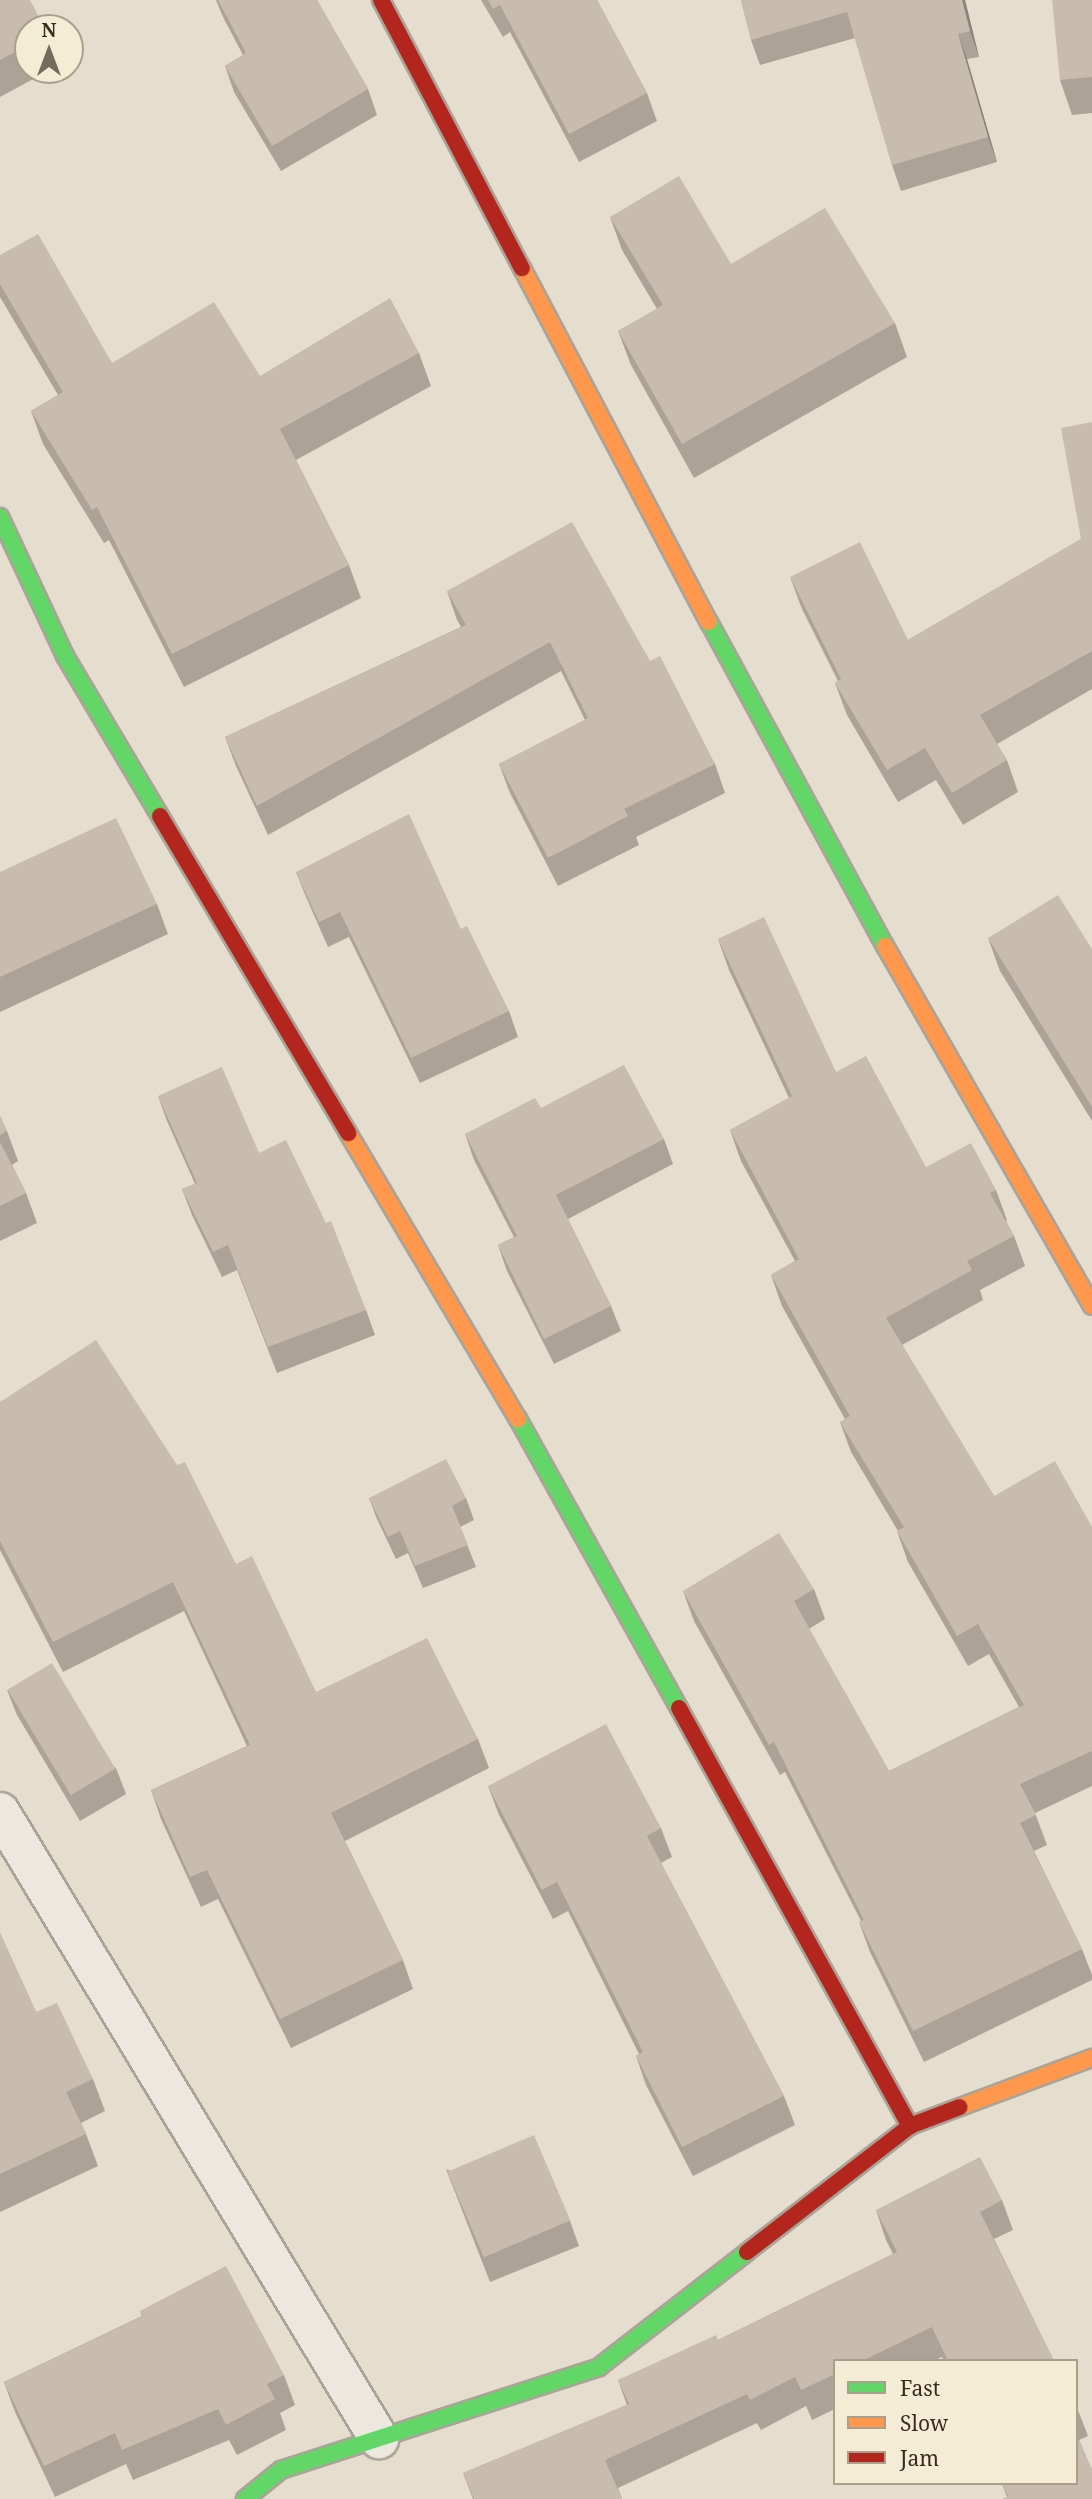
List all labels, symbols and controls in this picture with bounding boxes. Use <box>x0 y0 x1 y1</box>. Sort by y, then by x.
north arrow <box>14 14 84 84</box>
text: N <box>42 17 56 43</box>
legend <box>833 2359 1078 2485</box>
text: Fast <box>900 2374 940 2402</box>
text: Slow <box>900 2409 948 2437</box>
text: Jam <box>900 2444 939 2472</box>

